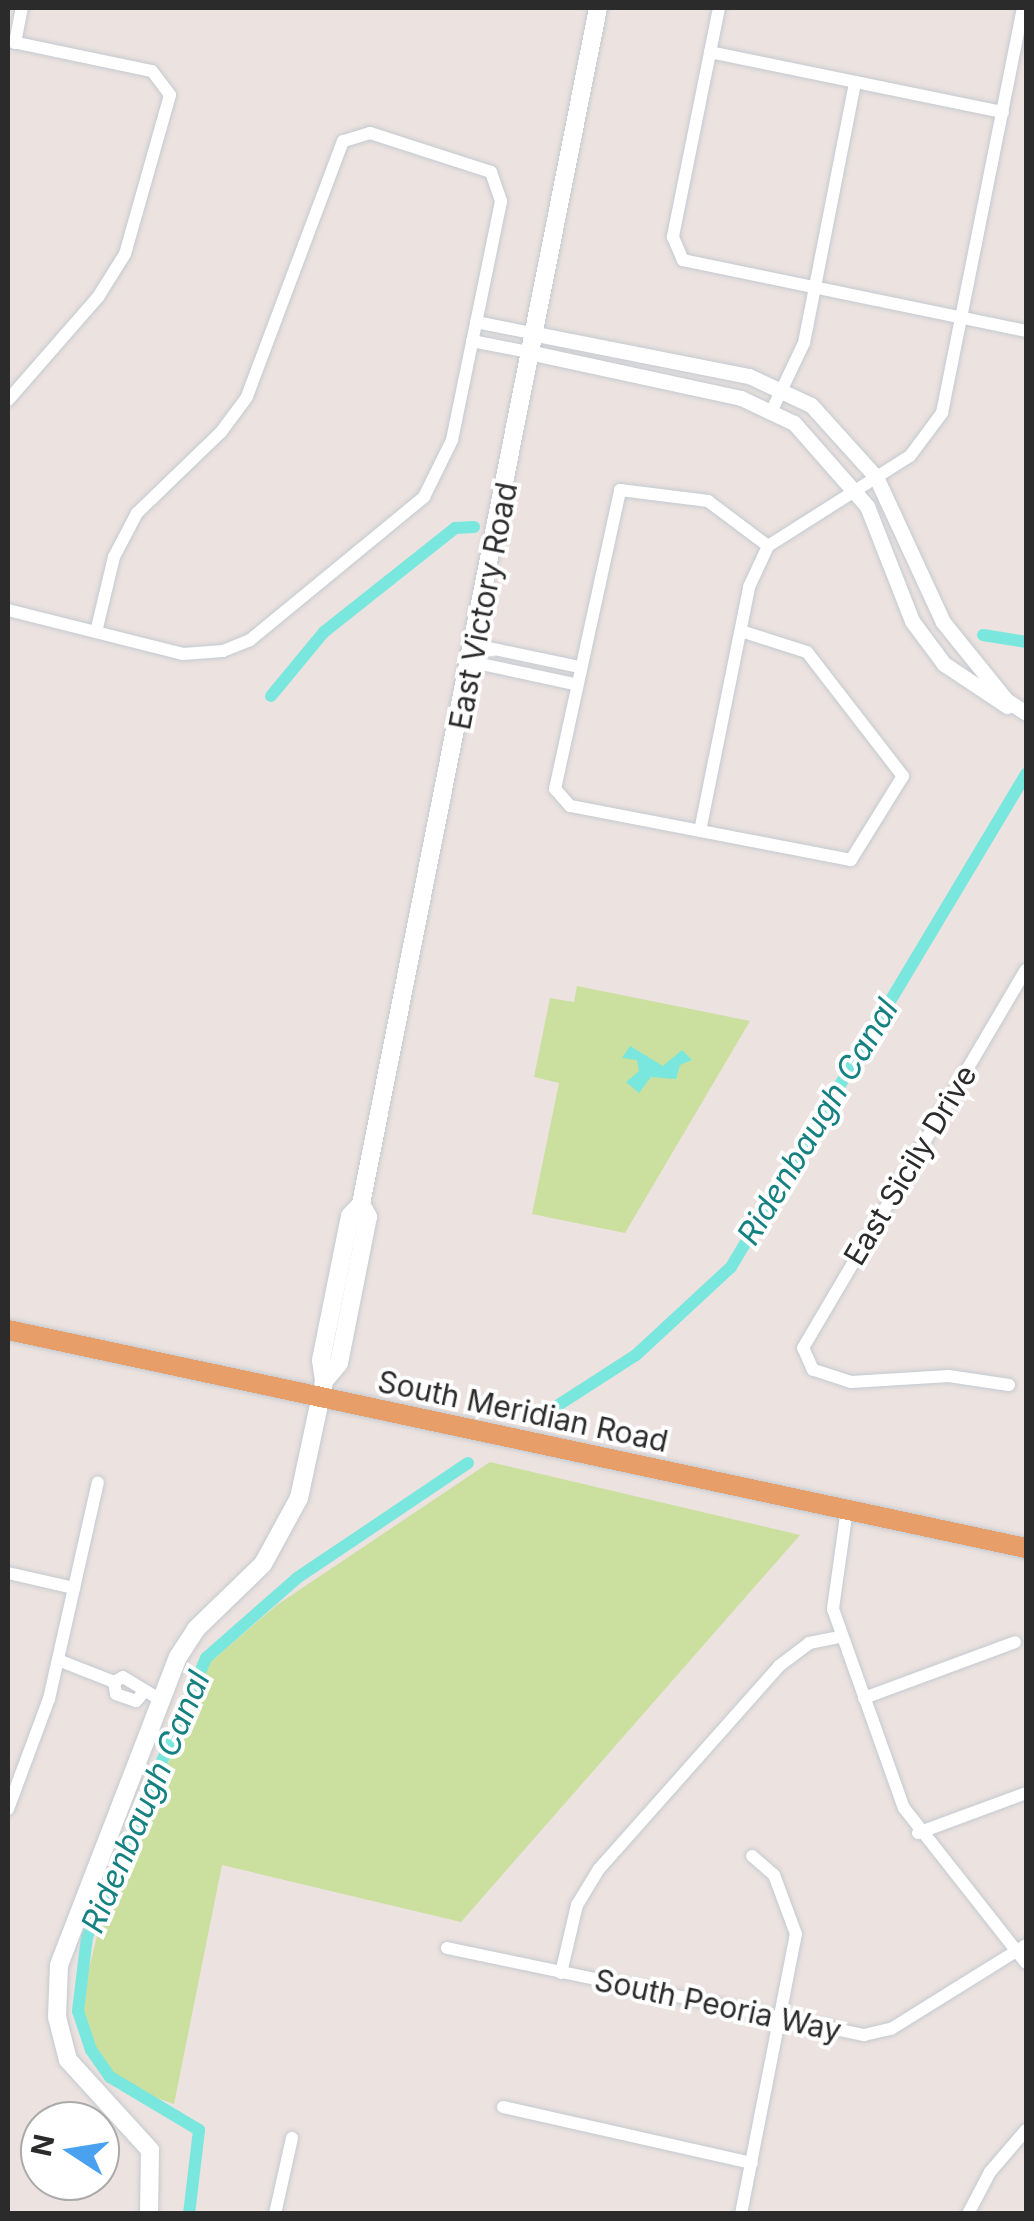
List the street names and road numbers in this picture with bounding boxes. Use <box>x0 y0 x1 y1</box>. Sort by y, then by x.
street label: East Victory Road <box>441 479 525 733</box>
street label: East Sicily Drive <box>836 1058 984 1272</box>
street label: South Meridian Road <box>375 1363 671 1459</box>
street label: South Peoria Way <box>591 1961 845 2049</box>

